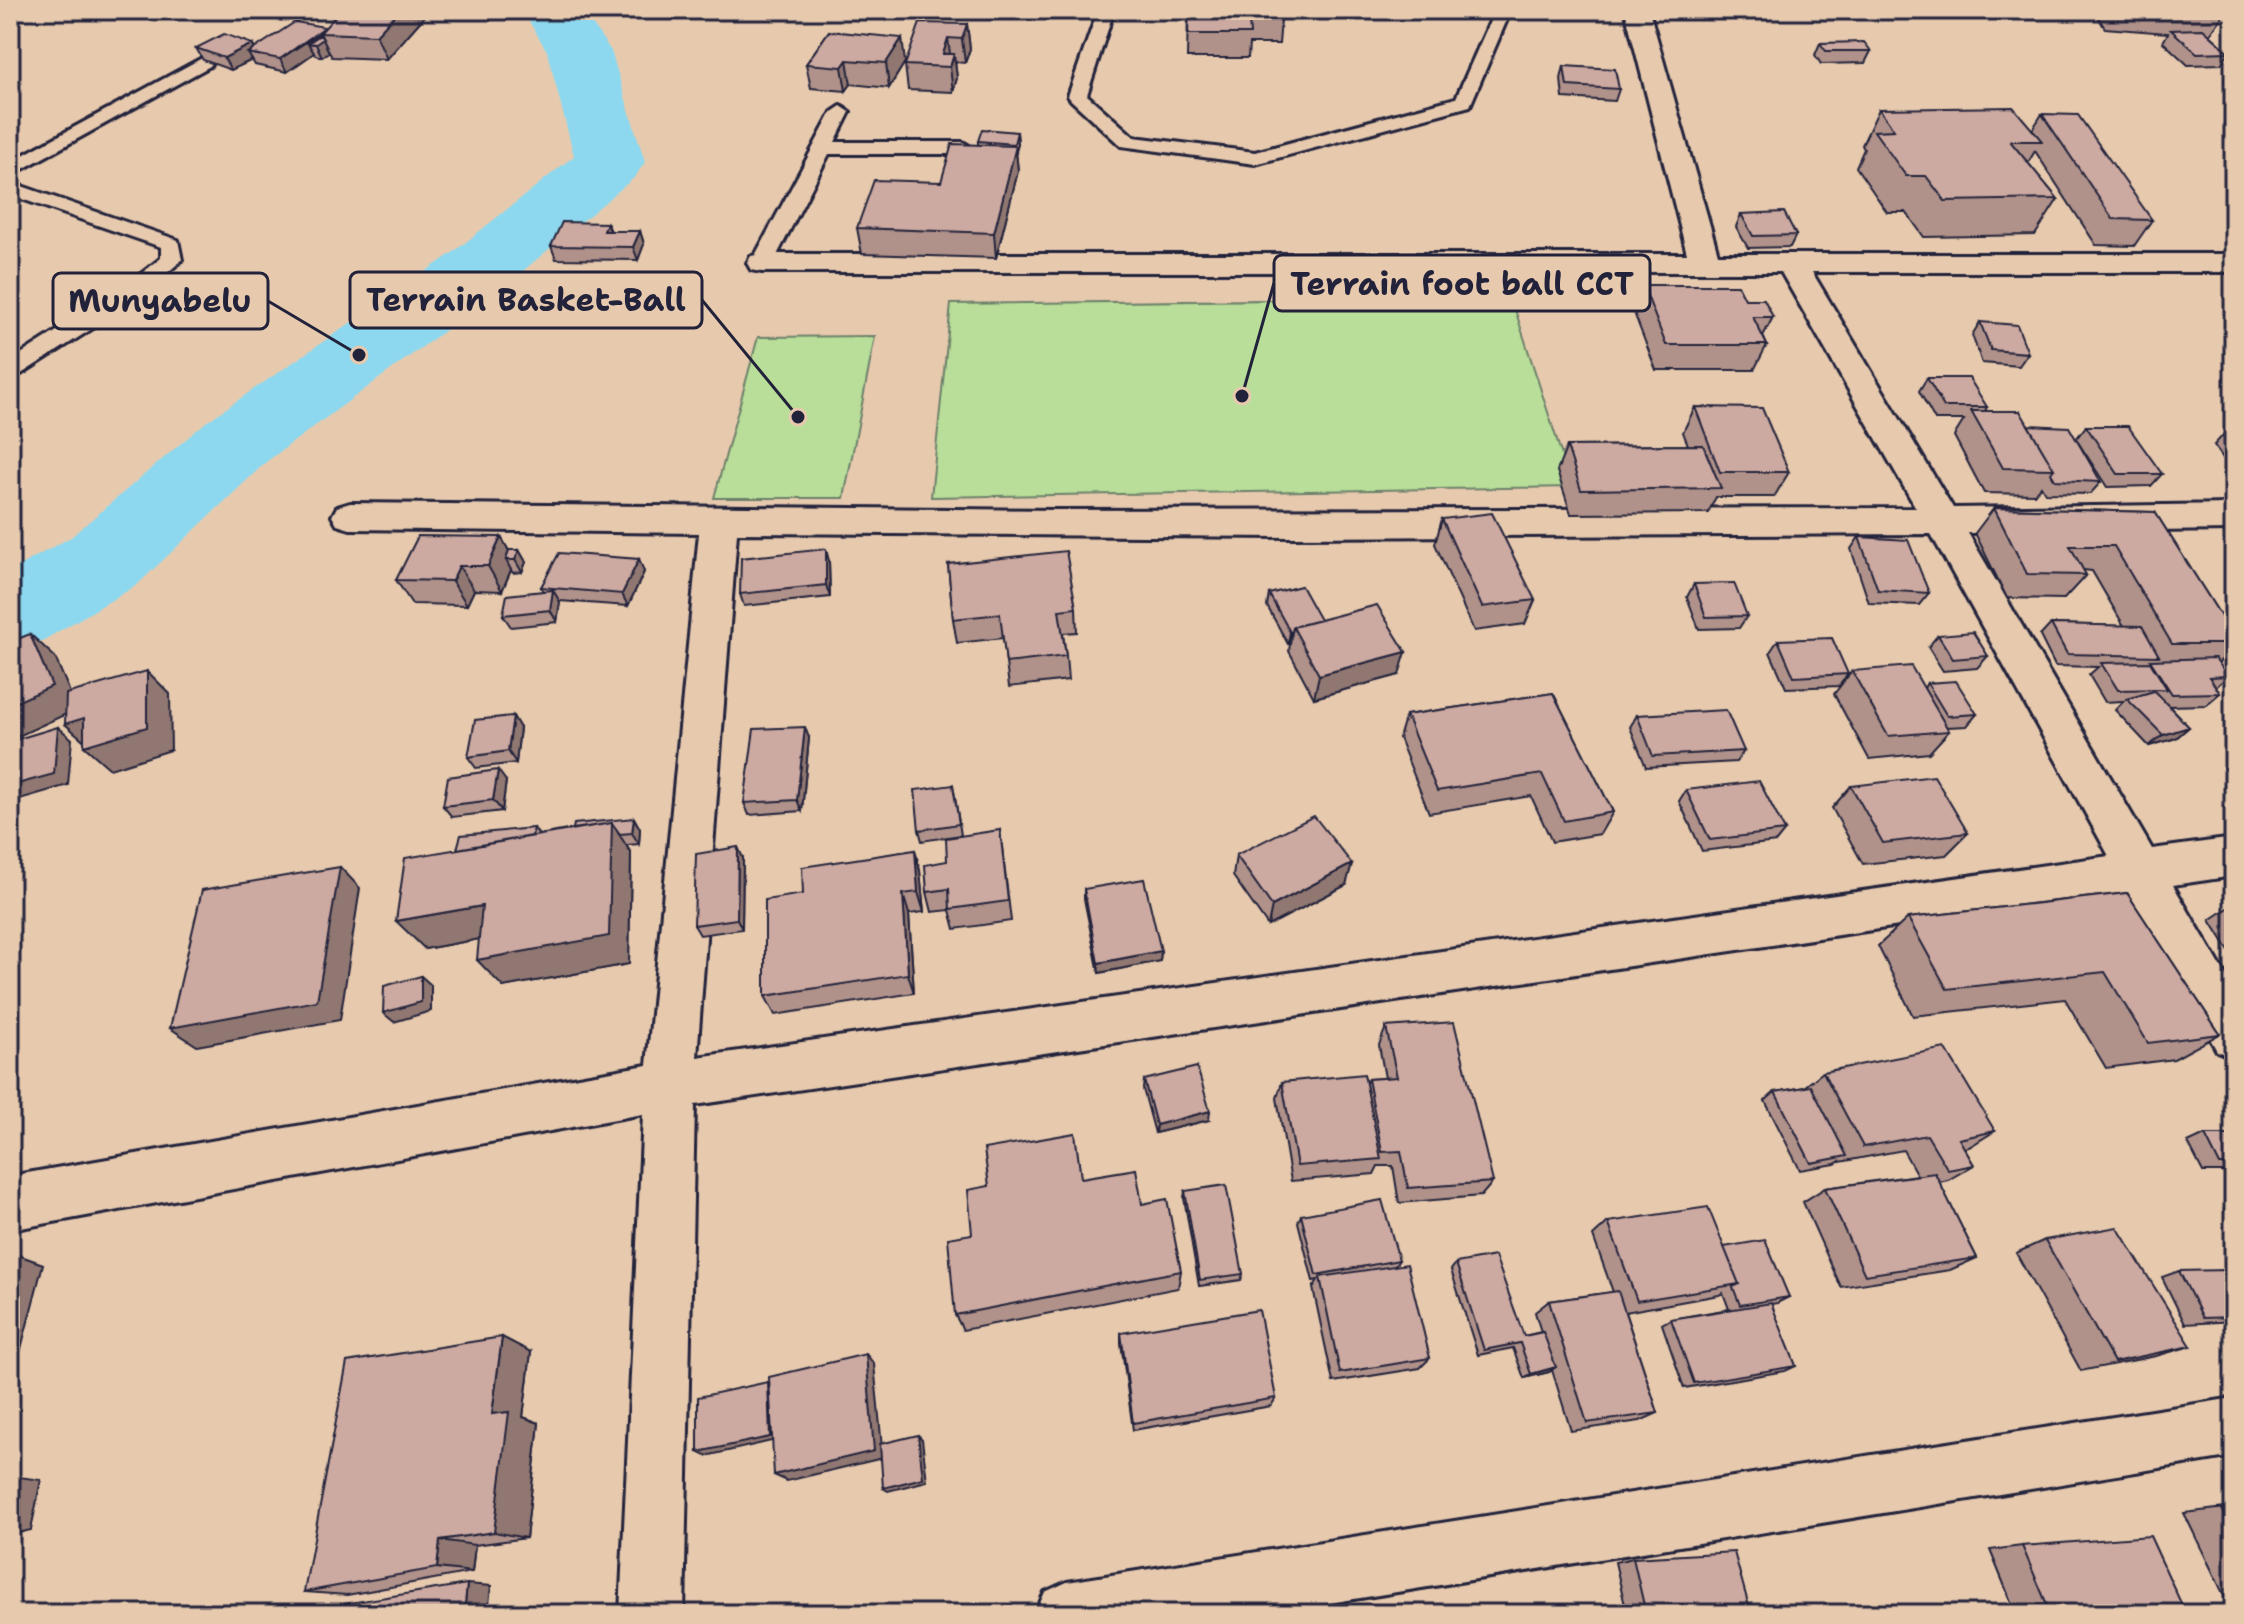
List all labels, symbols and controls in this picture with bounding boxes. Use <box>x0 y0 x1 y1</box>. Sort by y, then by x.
callout: Terrain foot ball CCT <box>1274 255 1650 311</box>
text: Terrain foot ball CCT <box>1290 262 1634 305</box>
callout: Terrain Basket-Ball <box>350 272 702 328</box>
callout: Munyabelu <box>53 273 268 329</box>
text: Terrain Basket-Ball <box>366 278 686 321</box>
text: Munyabelu <box>68 279 252 322</box>

